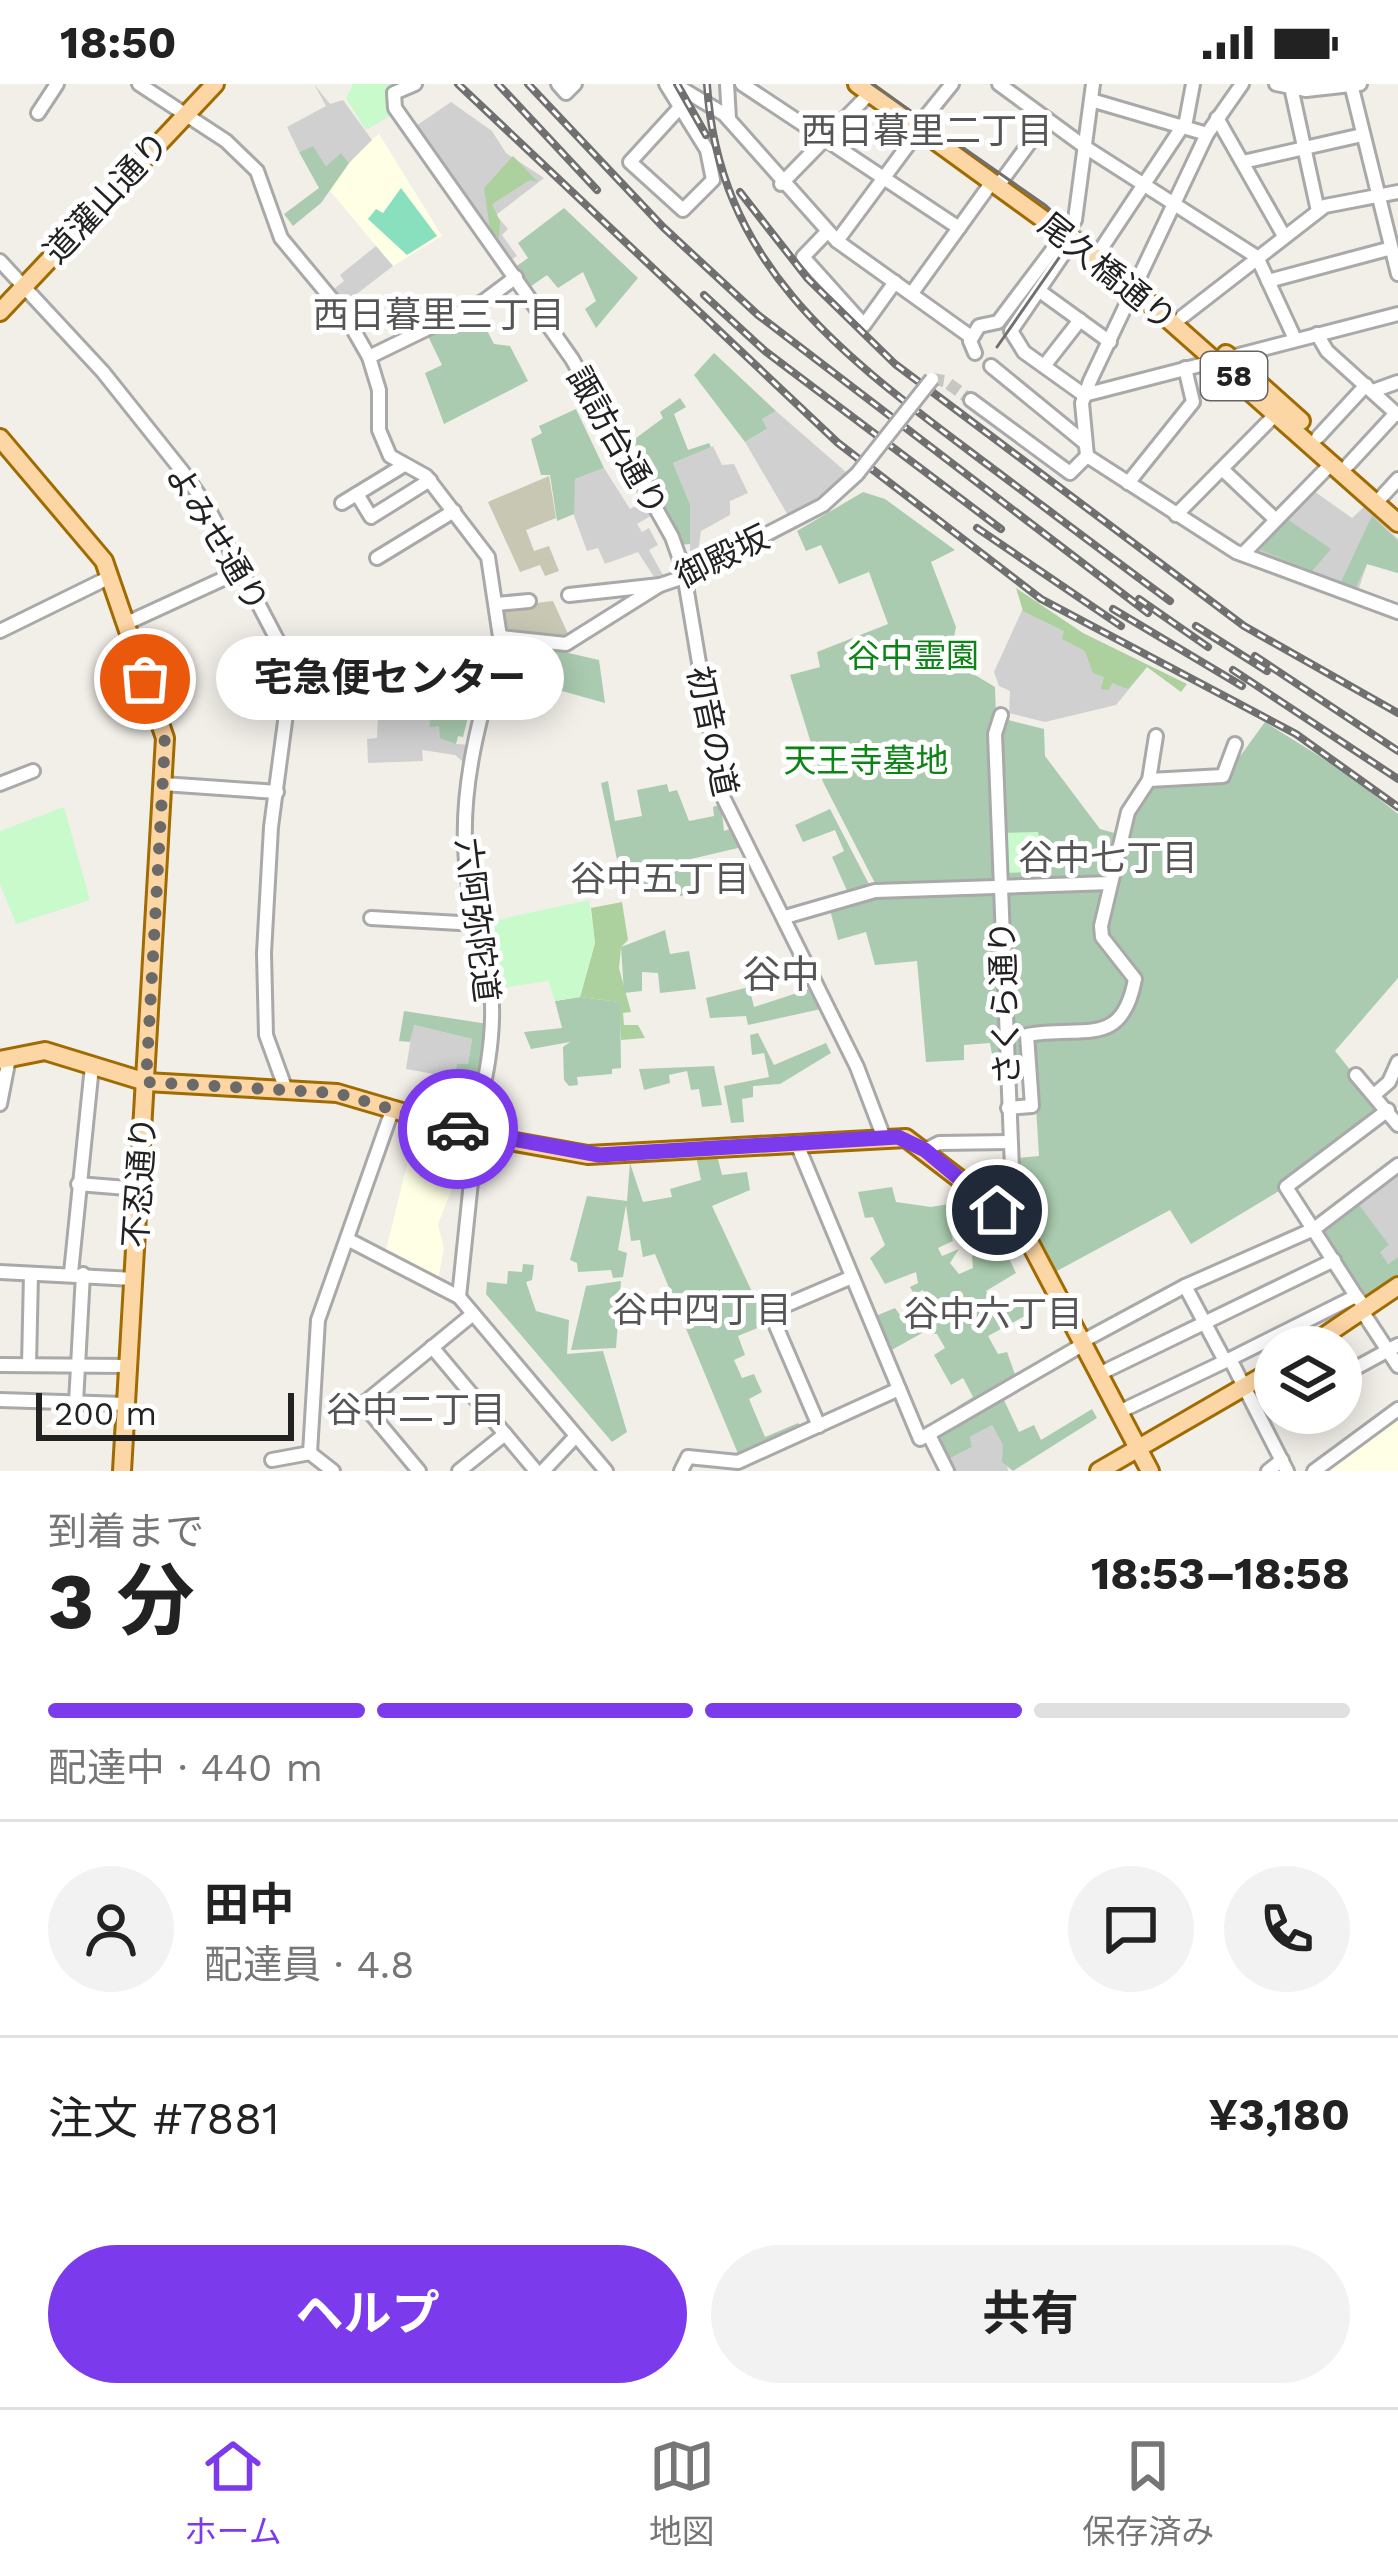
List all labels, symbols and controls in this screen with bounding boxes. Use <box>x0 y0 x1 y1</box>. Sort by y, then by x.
text: 18:50 <box>60 16 176 69</box>
district label: 西日暮里二丁目 <box>801 110 1053 152</box>
street label: 道灌山通り <box>36 124 177 271</box>
street label: 尾久橋通り <box>1031 204 1184 338</box>
district label: 西日暮里三丁目 <box>313 294 565 336</box>
road number: 58 <box>1201 352 1267 400</box>
street label: 諏訪台通り <box>559 360 676 522</box>
street label: よみせ通り <box>158 457 277 619</box>
street label: 御殿坂 <box>669 517 775 596</box>
pin <box>94 628 196 730</box>
park label: 谷中霊園 <box>847 636 979 675</box>
callout: 宅急便センター <box>217 637 565 721</box>
icon: bag <box>112 646 178 712</box>
text: 宅急便センター <box>253 655 527 700</box>
street label: 初音の道 <box>680 662 745 800</box>
park label: 天王寺墓地 <box>784 741 949 780</box>
street label: 六阿弥陀道 <box>448 836 507 1004</box>
district label: 谷中七丁目 <box>1018 837 1198 879</box>
district label: 谷中五丁目 <box>570 858 750 900</box>
street label: さくら通り <box>982 920 1027 1086</box>
district label: 谷中 <box>742 952 820 997</box>
courier <box>398 1069 518 1189</box>
icon: car <box>425 1096 491 1162</box>
street label: 不忍通り <box>115 1115 164 1249</box>
pin <box>946 1159 1048 1261</box>
icon: home <box>964 1177 1030 1243</box>
district label: 谷中四丁目 <box>612 1289 792 1331</box>
district label: 谷中六丁目 <box>903 1293 1083 1335</box>
map controls <box>1254 1326 1362 1434</box>
button: layers <box>1254 1326 1362 1434</box>
scale bar <box>36 1387 294 1440</box>
district label: 谷中二丁目 <box>326 1389 506 1431</box>
text: 200 m <box>54 1394 157 1433</box>
text: 到着まで <box>48 1509 204 1554</box>
text: 18:53–18:58 <box>1091 1547 1350 1600</box>
text: 3 分 <box>48 1555 195 1647</box>
text: 配達中 · 440 m <box>48 1745 323 1790</box>
button: person <box>48 1866 174 1992</box>
button: chat <box>1068 1866 1194 1992</box>
button: phone <box>1224 1866 1350 1992</box>
text: 田中 <box>204 1878 294 1931</box>
text: 配達員 · 4.8 <box>204 1942 414 1987</box>
text: ¥3,180 <box>1208 2088 1350 2141</box>
text: 注文 #7881 <box>48 2092 279 2145</box>
button: ヘルプ <box>48 2245 687 2383</box>
button: 共有 <box>711 2245 1350 2383</box>
tab: ホーム <box>184 2433 282 2553</box>
tab: 地図 <box>649 2433 715 2553</box>
tab: 保存済み <box>1082 2433 1214 2553</box>

